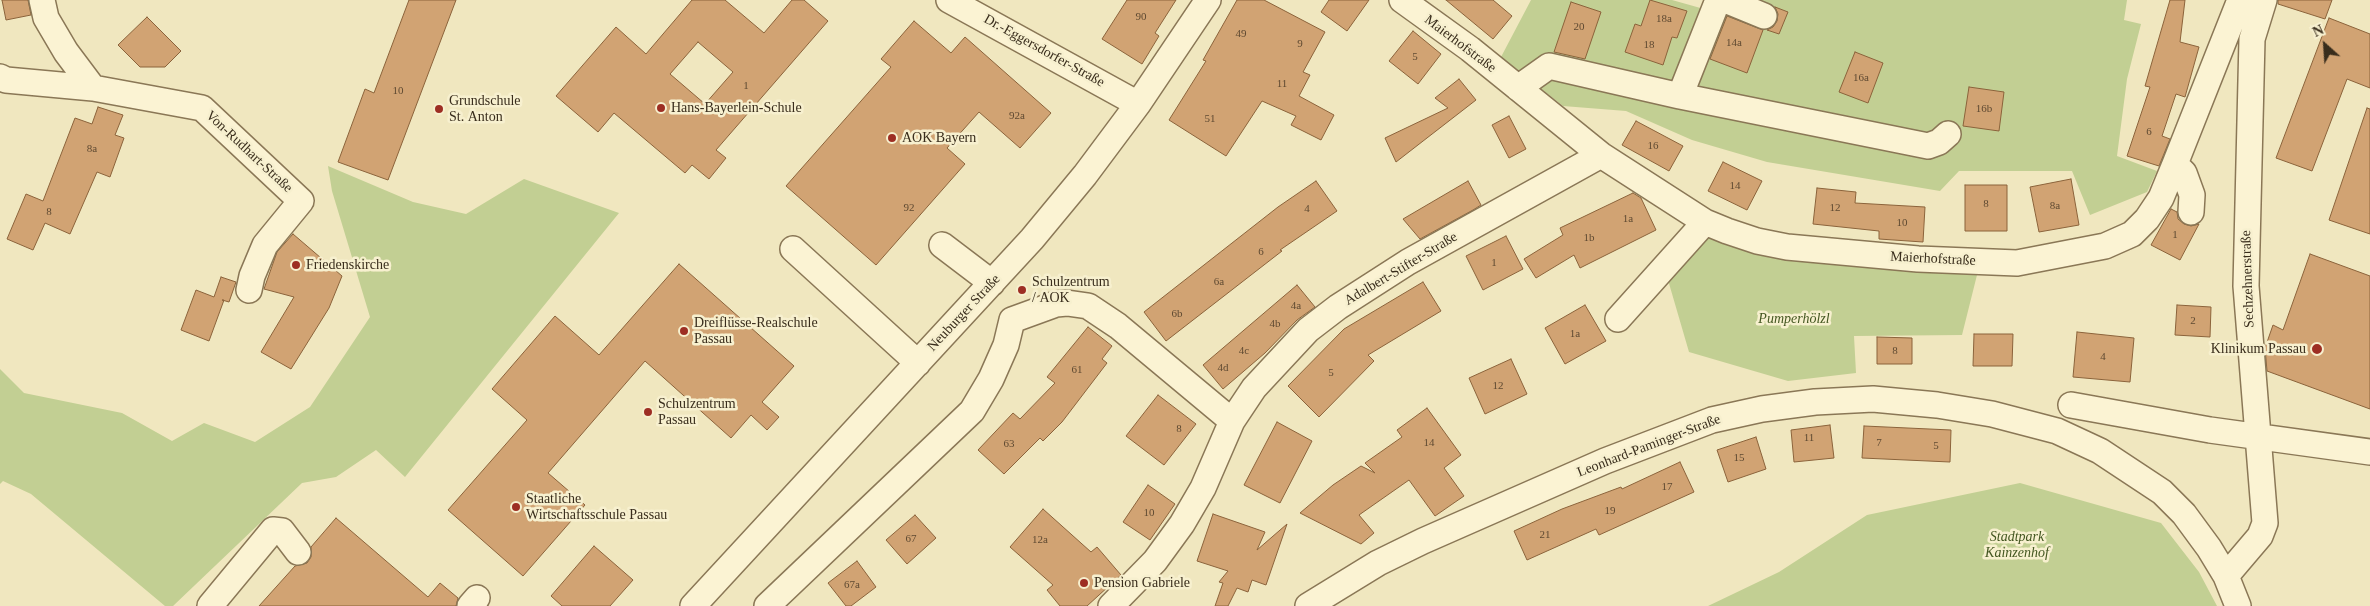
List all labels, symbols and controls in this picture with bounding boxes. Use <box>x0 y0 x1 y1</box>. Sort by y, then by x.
house number: 90 <box>1136 10 1146 24</box>
street label: Dr.-Eggersdorfer-Straße <box>981 11 1107 91</box>
street label: Maierhofstraße <box>1421 12 1499 76</box>
house number: 18a <box>1656 12 1672 26</box>
house number: 20 <box>1574 20 1585 34</box>
north arrow <box>2300 20 2350 70</box>
text: N <box>2310 22 2326 40</box>
house number: 49 <box>1236 27 1246 41</box>
house number: 14a <box>1726 36 1742 50</box>
house number: 9 <box>1297 37 1303 51</box>
house number: 18 <box>1644 38 1655 52</box>
house number: 5 <box>1412 50 1418 64</box>
house number: 16a <box>1853 71 1869 85</box>
house number: 11 <box>1277 77 1287 91</box>
house number: 1 <box>743 79 749 93</box>
house number: 10 <box>392 84 403 98</box>
place label: Grundschule St. Anton <box>449 93 521 125</box>
place label: Hans-Bayerlein-Schule <box>671 100 802 116</box>
marker: Hans-Bayerlein-Schule <box>655 102 667 114</box>
house number: 16b <box>1976 102 1992 116</box>
marker: Grundschule St. Anton <box>433 103 445 115</box>
street label: Von-Rudhart-Straße <box>202 107 296 197</box>
house number: 92a <box>1009 109 1025 123</box>
house number: 51 <box>1204 112 1216 126</box>
house number: 6 <box>2146 125 2152 139</box>
place label: AOK Bayern <box>902 130 976 146</box>
marker: AOK Bayern <box>886 132 898 144</box>
house number: 16 <box>1648 139 1659 153</box>
house number: 8a <box>87 142 97 156</box>
house number: 14 <box>1730 179 1740 193</box>
house number: 8 <box>1983 197 1989 211</box>
house number: 8a <box>2050 199 2060 213</box>
house number: 92 <box>904 201 914 215</box>
house number: 12 <box>1830 201 1840 215</box>
house number: 4 <box>1304 202 1310 216</box>
house number: 8 <box>46 205 52 219</box>
house number: 1a <box>1623 212 1633 226</box>
house number: 10 <box>1896 216 1908 230</box>
house number: 1 <box>2172 228 2178 242</box>
street label: Adalbert-Stifter-Straße <box>1341 229 1461 309</box>
street label: Sechzehnerstraße <box>2238 230 2258 328</box>
house number: 1b <box>1584 231 1595 245</box>
house number: 6 <box>1258 245 1264 259</box>
street label: Maierhofstraße <box>1890 248 1976 270</box>
house number: 1 <box>1491 256 1497 270</box>
place label: Friedenskirche <box>306 257 389 273</box>
marker: Friedenskirche <box>290 259 302 271</box>
street label: Neuburger Straße <box>924 271 1004 355</box>
place label: Schulzentrum / AOK <box>1032 274 1110 306</box>
house number: 6a <box>1214 275 1224 289</box>
marker: Schulzentrum / AOK <box>1016 284 1028 296</box>
house number: 4a <box>1291 299 1301 313</box>
house number: 6b <box>1172 307 1182 321</box>
park label: Pumperhölzl <box>1758 311 1830 327</box>
house number: 2 <box>2190 314 2196 328</box>
place label: Dreiflüsse-Realschule Passau <box>694 315 818 348</box>
house number: 4b <box>1270 317 1280 331</box>
marker: Dreiflüsse-Realschule Passau <box>678 325 690 337</box>
house number: 1a <box>1570 327 1580 341</box>
place label: Klinikum Passau <box>2211 341 2306 357</box>
marker: Klinikum Passau <box>2310 342 2324 356</box>
house number: 4c <box>1239 344 1249 358</box>
house number: 8 <box>1892 344 1898 358</box>
house number: 4 <box>2100 350 2106 364</box>
house number: 4d <box>1218 361 1228 375</box>
house number: 61 <box>1072 363 1082 377</box>
house number: 5 <box>1328 366 1334 380</box>
house number: 12 <box>1492 379 1504 393</box>
place label: Schulzentrum Passau <box>658 396 736 428</box>
marker: Schulzentrum Passau <box>642 406 654 418</box>
street label: Leonhard-Paminger-Straße <box>1575 411 1723 481</box>
house number: 8 <box>1176 422 1182 436</box>
house number: 11 <box>1804 431 1814 445</box>
house number: 14 <box>1424 436 1435 450</box>
house number: 7 <box>1876 436 1882 450</box>
house number: 63 <box>1004 437 1014 451</box>
house number: 5 <box>1933 439 1939 453</box>
house number: 15 <box>1734 451 1745 465</box>
house number: 17 <box>1661 480 1672 494</box>
place label: Staatliche Wirtschaftsschule Passau <box>526 491 667 524</box>
marker: Staatliche Wirtschaftsschule Passau <box>510 501 522 513</box>
house number: 19 <box>1604 504 1616 518</box>
house number: 10 <box>1144 506 1154 520</box>
house number: 21 <box>1540 528 1550 542</box>
park label: Stadtpark Kainzenhof <box>1985 529 2049 562</box>
house number: 67 <box>906 532 916 546</box>
house number: 12a <box>1032 533 1048 547</box>
place label: Pension Gabriele <box>1094 575 1190 591</box>
marker: Pension Gabriele <box>1078 577 1090 589</box>
house number: 67a <box>844 578 860 592</box>

